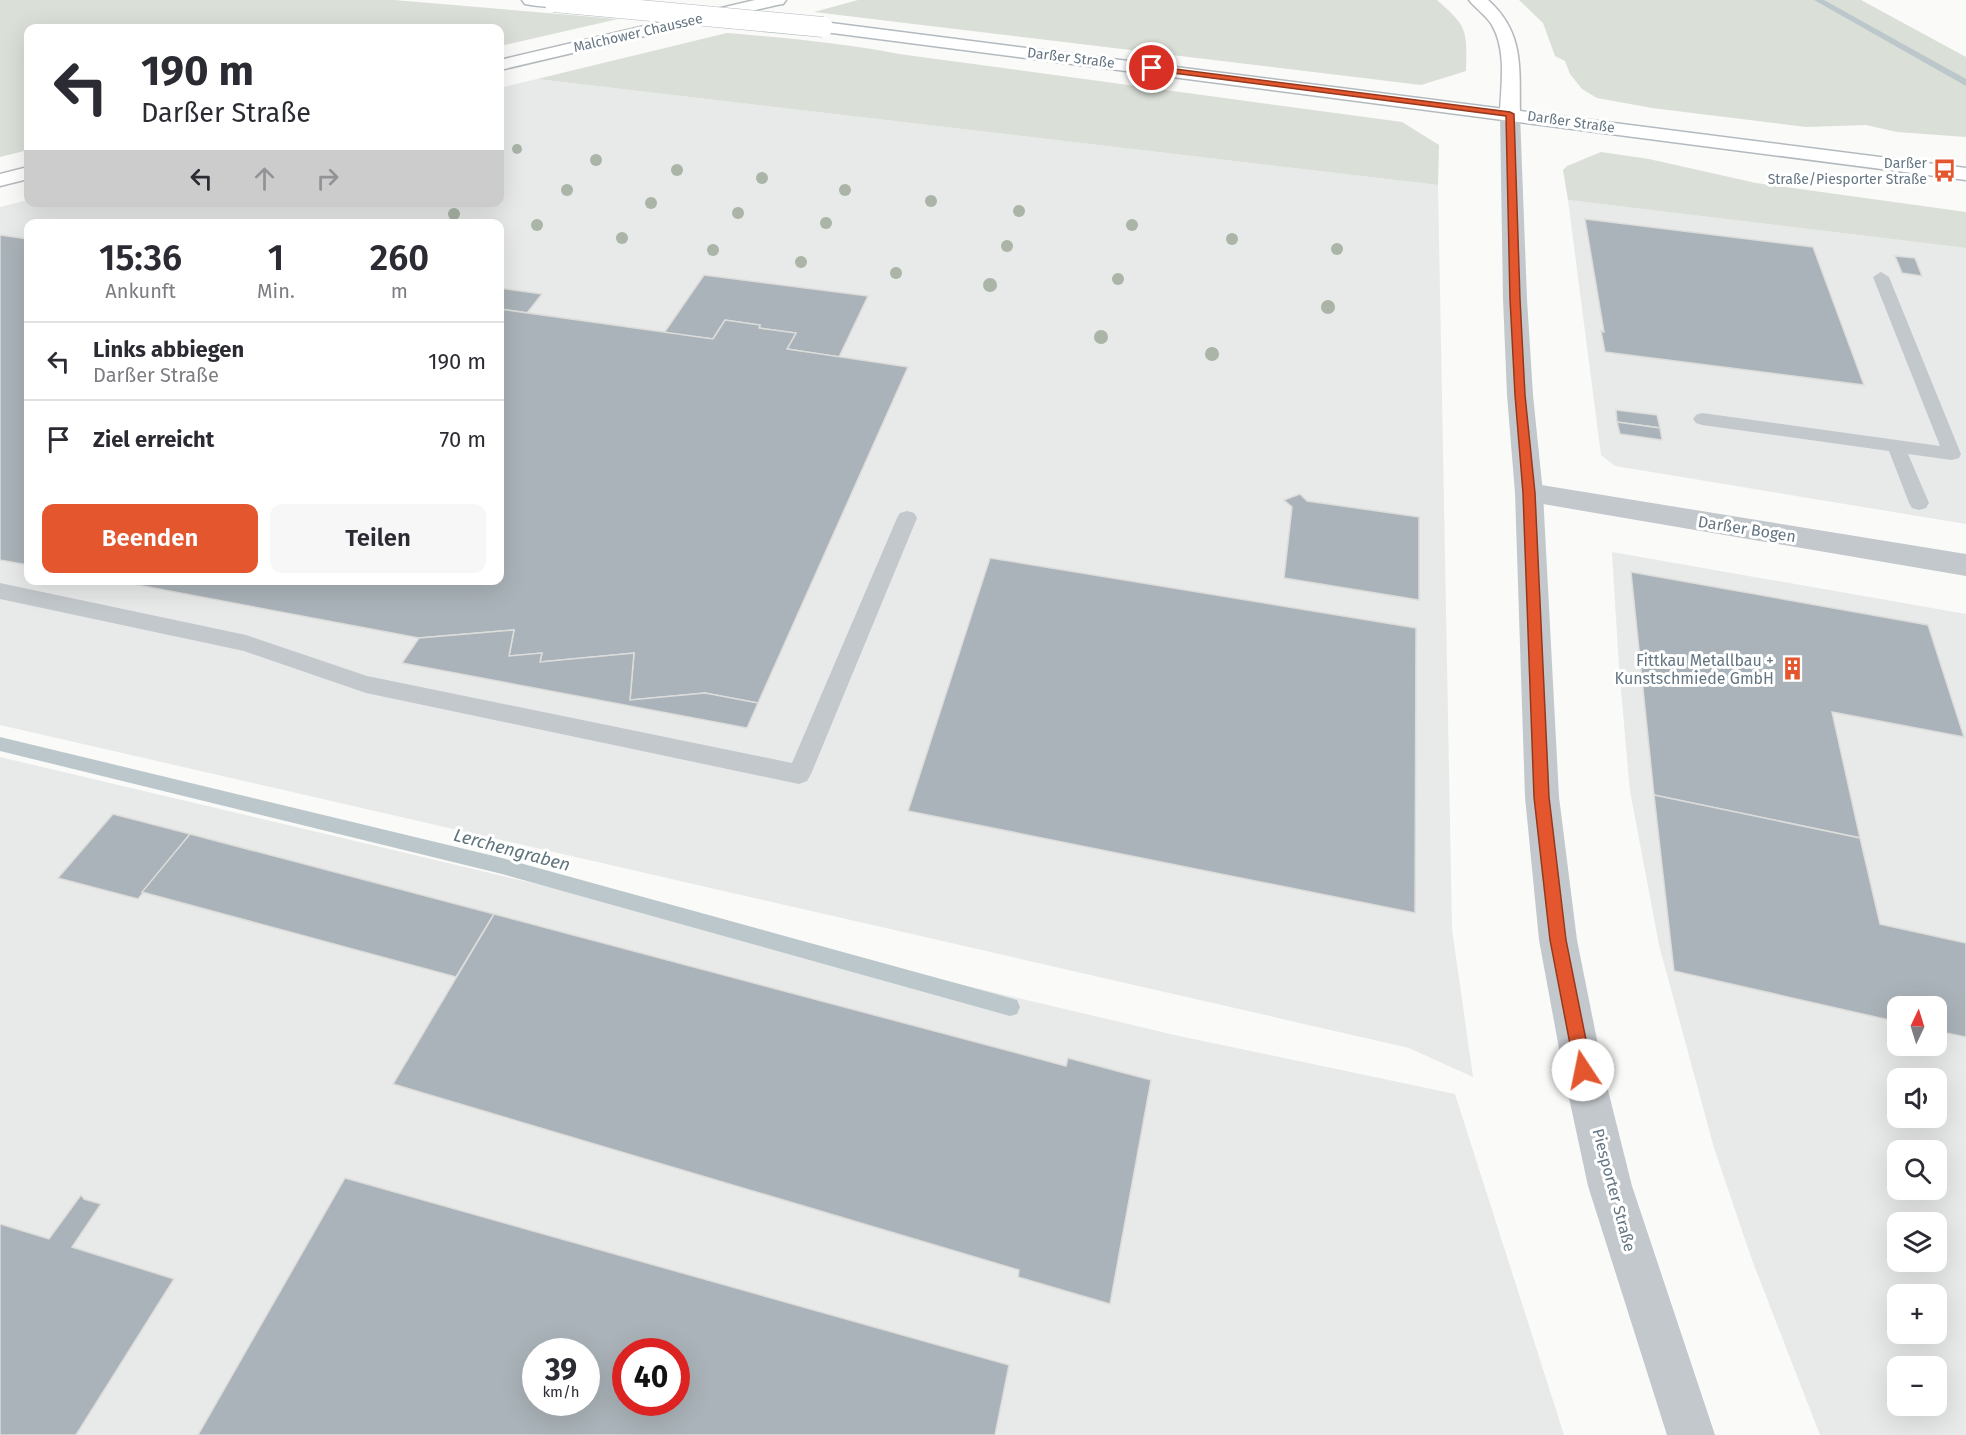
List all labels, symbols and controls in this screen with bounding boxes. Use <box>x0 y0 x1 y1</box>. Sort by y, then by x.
street label: Malchower Chaussee <box>572 10 704 56</box>
pin <box>1126 42 1177 93</box>
street label: Darßer Straße <box>1026 44 1116 72</box>
text: 190 m <box>141 46 254 96</box>
icon: left <box>42 48 120 126</box>
icon: arrive <box>1135 51 1168 84</box>
text: Darßer Straße <box>141 97 311 129</box>
street label: Darßer Straße <box>1526 107 1616 137</box>
place label: Darßer Straße/Piesporter Straße <box>1768 155 1928 188</box>
bus stop icon: Darßer Straße/Piesporter Straße <box>1932 158 1958 184</box>
icon: left <box>185 162 218 195</box>
icon: ahead <box>248 162 281 195</box>
icon: right <box>311 162 344 195</box>
text: 15:36 <box>99 236 182 280</box>
text: 1 <box>268 236 284 280</box>
text: 260 <box>370 236 429 280</box>
text: Ankunft <box>105 279 176 303</box>
text: Min. <box>257 279 295 303</box>
text: m <box>391 279 408 303</box>
text: Links abbiegen <box>93 336 244 363</box>
icon: left <box>42 345 75 378</box>
text: 190 m <box>428 348 486 375</box>
text: Darßer Straße <box>93 363 219 387</box>
icon: arrive <box>42 423 75 456</box>
text: Ziel erreicht <box>93 426 214 453</box>
text: 70 m <box>440 426 486 453</box>
button: Beenden <box>42 504 258 573</box>
button: Teilen <box>270 504 486 573</box>
street label: Darßer Bogen <box>1697 512 1797 546</box>
place label: Fittkau Metallbau + Kunstschmiede GmbH <box>1615 651 1774 688</box>
building icon: Fittkau Metallbau + Kunstschmiede GmbH <box>1779 656 1805 682</box>
water label: Lerchengraben <box>451 824 573 876</box>
north arrow <box>1887 996 1947 1056</box>
map controls <box>1887 996 1947 1416</box>
position arrow <box>1551 1038 1615 1102</box>
button: sound <box>1887 1068 1947 1128</box>
street label: Piesporter Straße <box>1588 1126 1640 1254</box>
button: search <box>1887 1140 1947 1200</box>
button: layers <box>1887 1212 1947 1272</box>
button: + <box>1887 1284 1947 1344</box>
speed limit sign: 40 <box>612 1338 690 1416</box>
text: 39 <box>545 1352 577 1388</box>
button: − <box>1887 1356 1947 1416</box>
text: km/h <box>542 1383 580 1401</box>

